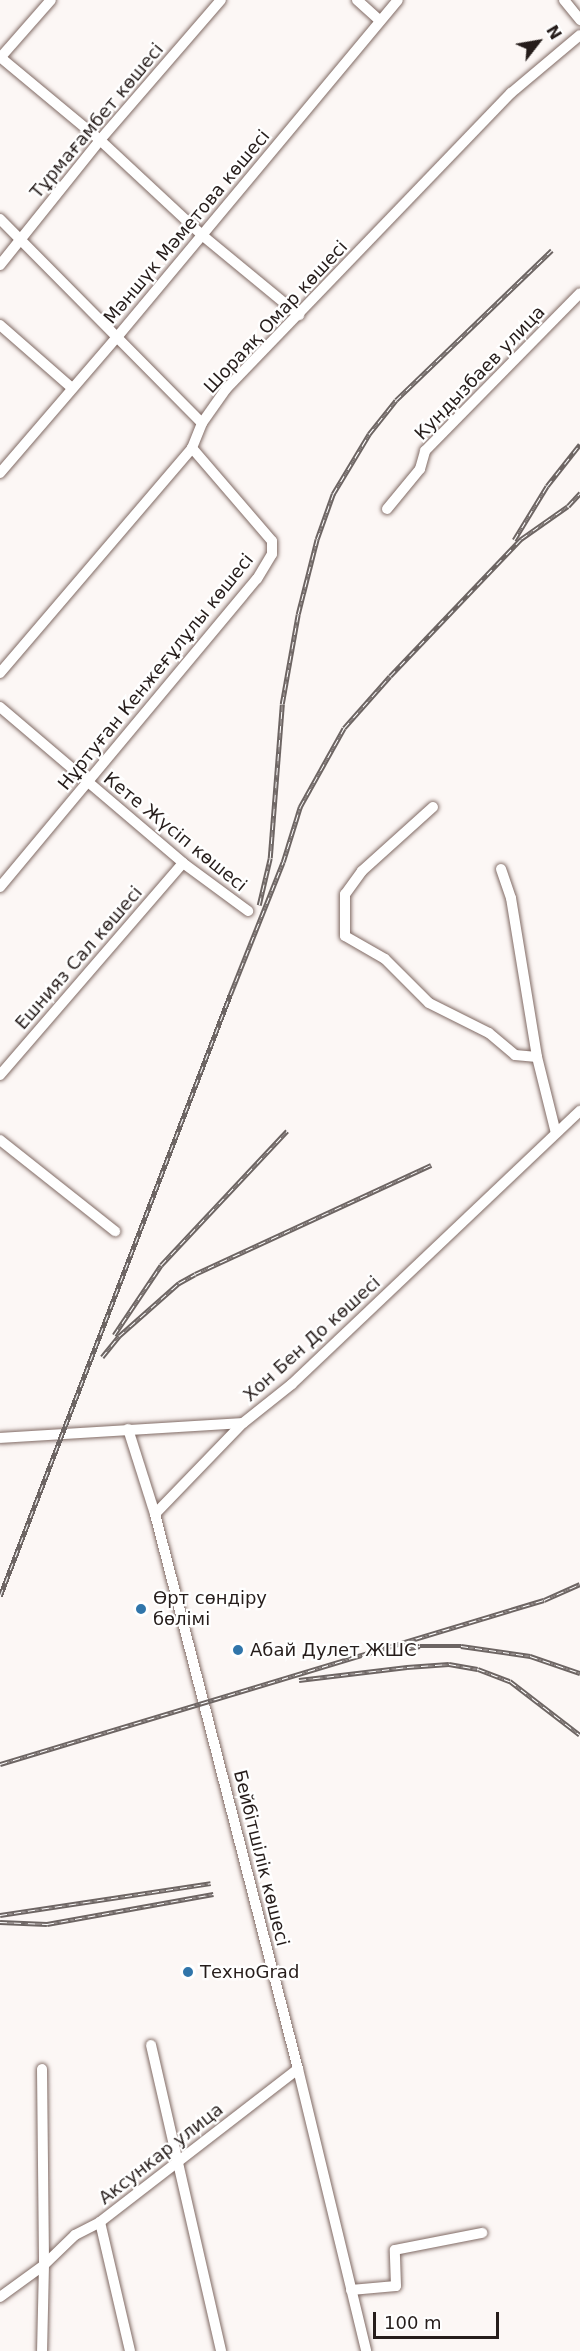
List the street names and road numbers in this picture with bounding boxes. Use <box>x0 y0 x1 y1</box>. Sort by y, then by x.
street label: Тұрмағамбет көшесі <box>26 39 168 203</box>
street label: Мәншүк Мәметова көшесі <box>99 126 275 328</box>
street label: Шораяқ Омар көшесі <box>200 236 352 398</box>
street label: Кундызбаев улица <box>410 301 550 445</box>
street label: Нұртуған Кенжеғұлұлы көшесі <box>54 549 258 795</box>
street label: Кете Жүсіп көшесі <box>99 768 251 896</box>
street label: Ешнияз Сал көшесі <box>11 882 147 1034</box>
street label: Хон Бен До көшесі <box>239 1272 385 1406</box>
street label: Бейбітшілік көшесі <box>229 1768 293 1948</box>
street label: Аксункар улица <box>95 2099 227 2209</box>

